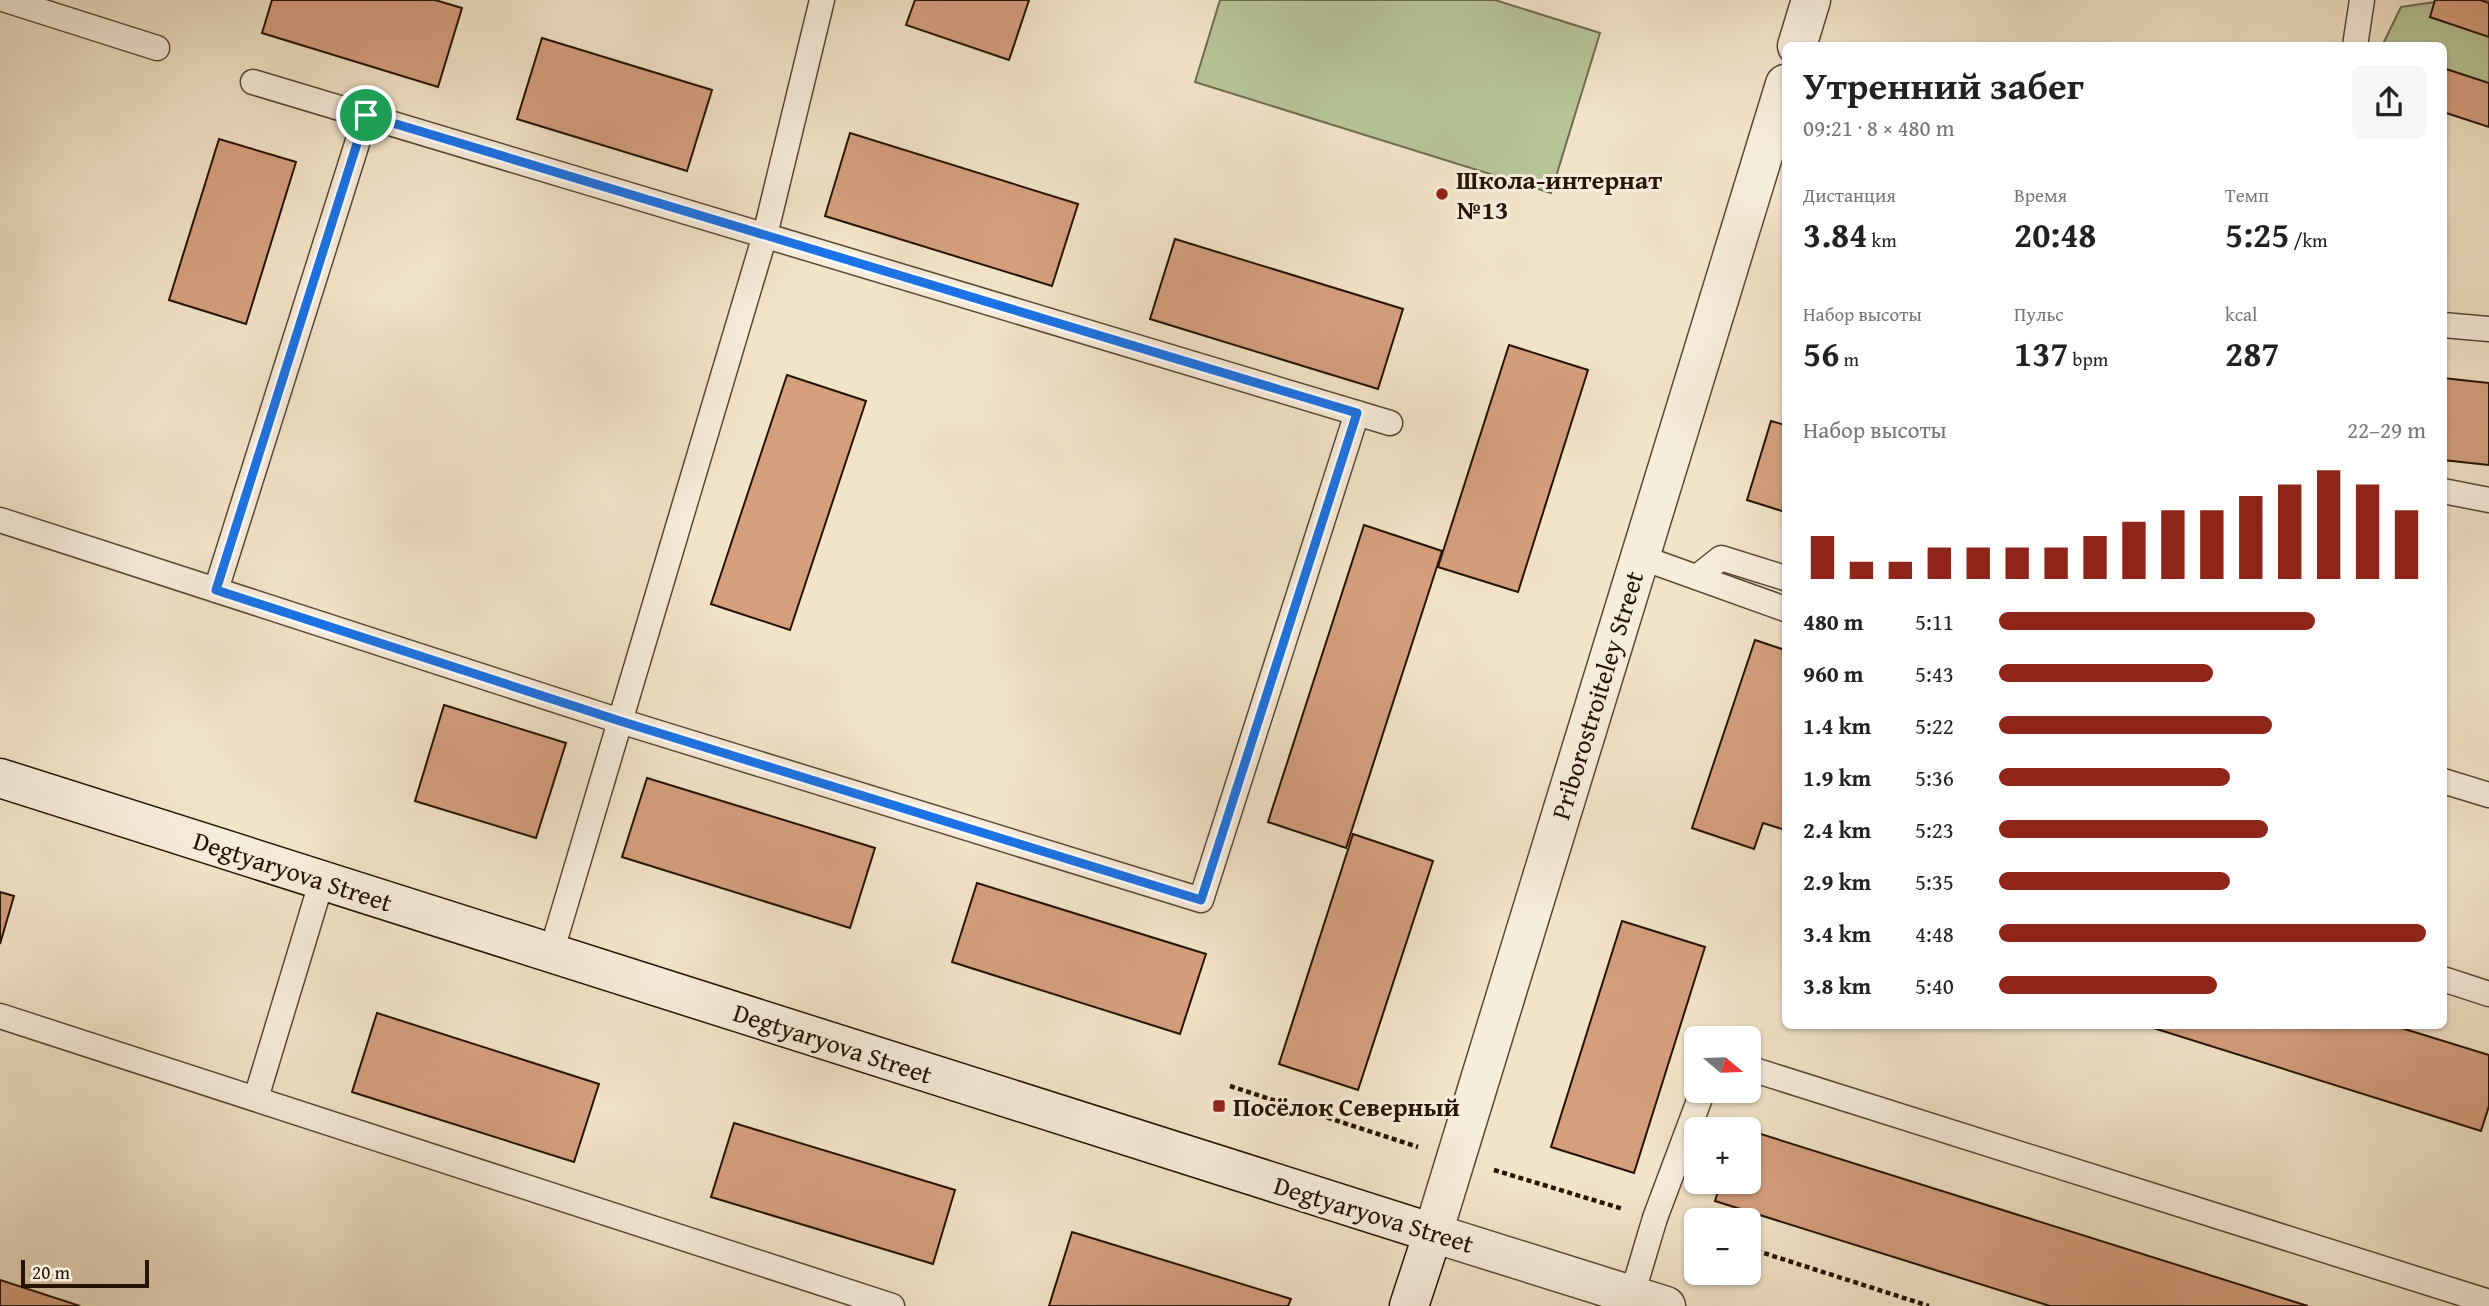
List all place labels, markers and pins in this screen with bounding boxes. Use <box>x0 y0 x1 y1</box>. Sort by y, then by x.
pin <box>336 85 396 145</box>
place label: Школа-интернат №13 <box>1456 160 1662 229</box>
marker: Школа-интернат №13 <box>1434 186 1450 202</box>
place label: Посёлок Северный <box>1233 1087 1460 1126</box>
marker: Посёлок Северный <box>1211 1098 1227 1114</box>

